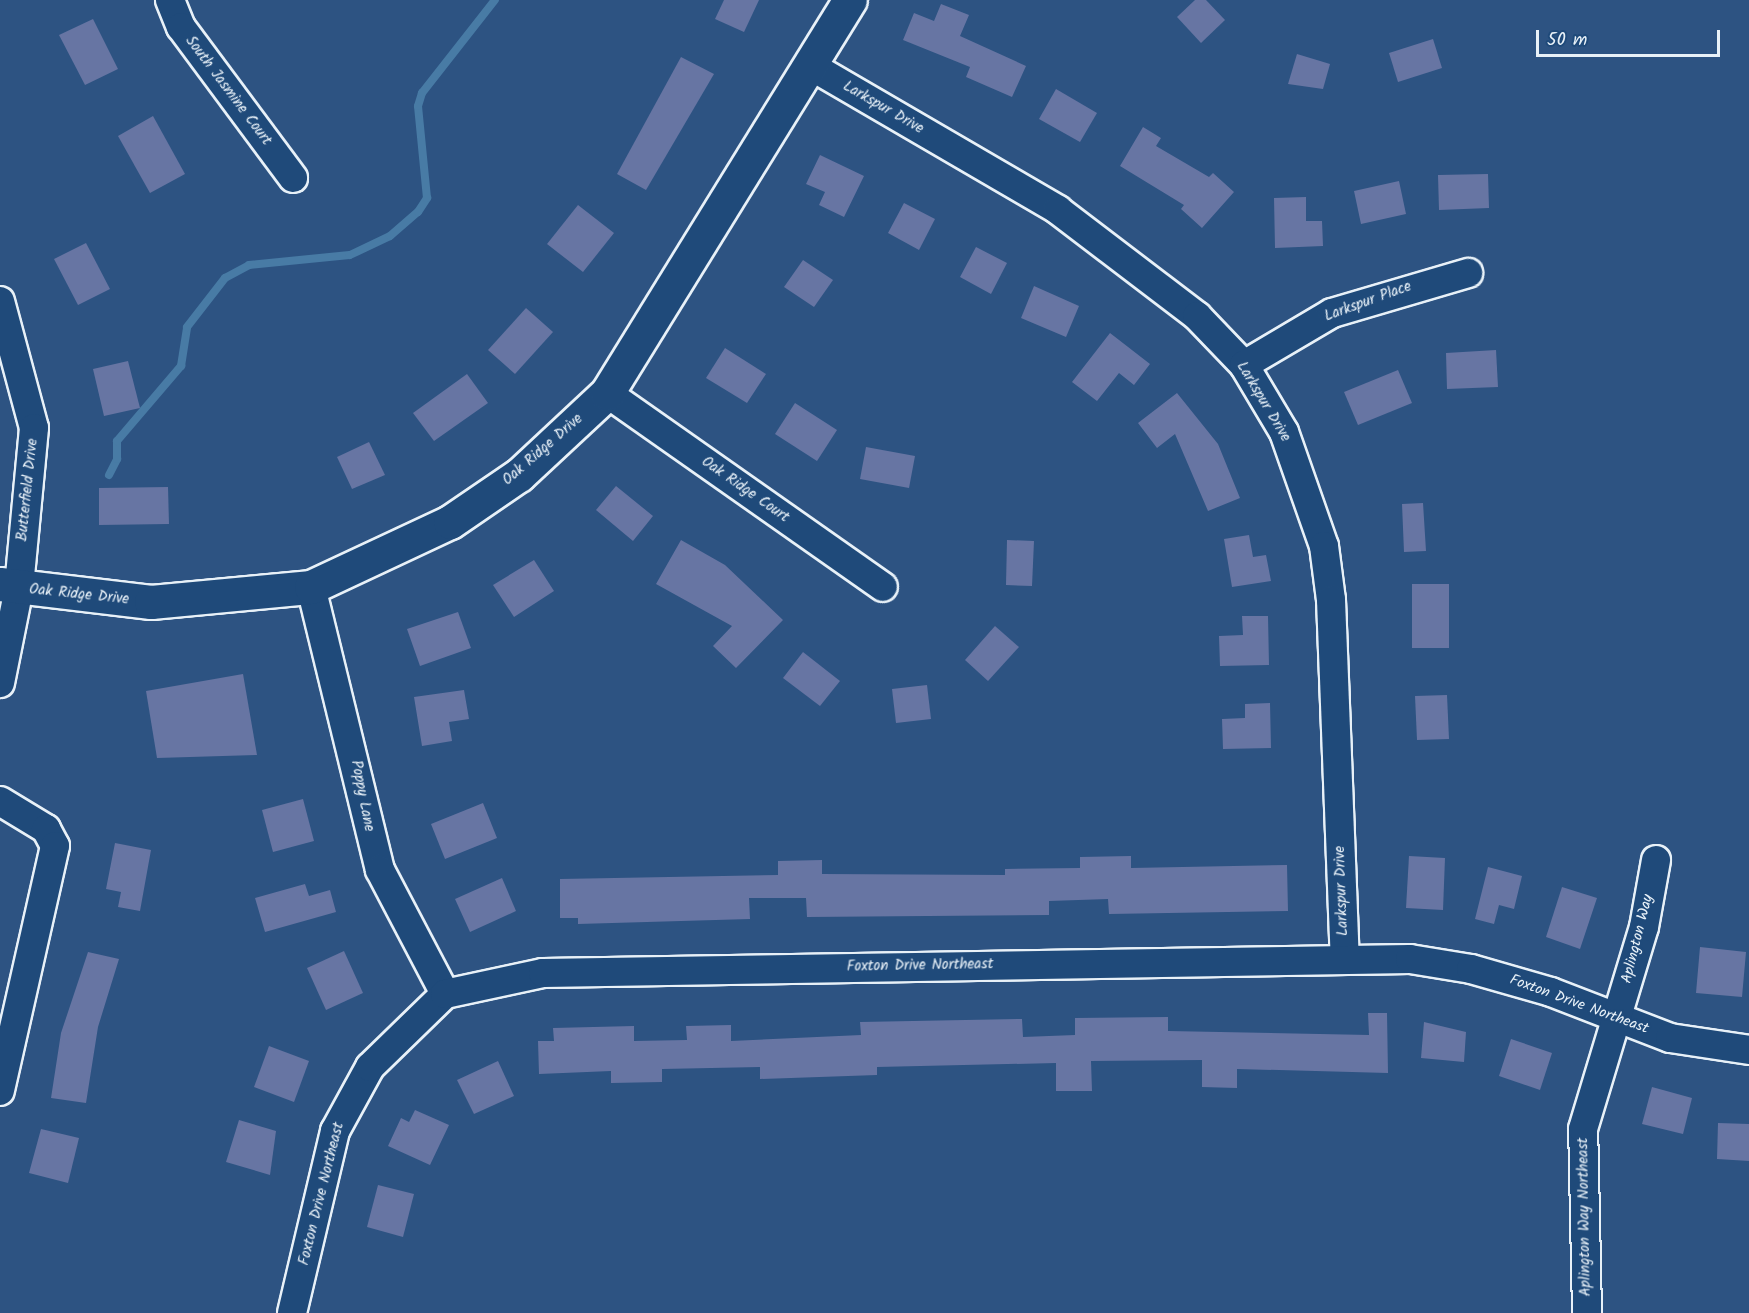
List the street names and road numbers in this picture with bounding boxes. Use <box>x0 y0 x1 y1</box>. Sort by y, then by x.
street label: South Jasmine Court <box>181 33 275 149</box>
street label: Larkspur Drive <box>839 78 927 138</box>
street label: Larkspur Place <box>1322 278 1414 326</box>
street label: Larkspur Drive <box>1232 359 1294 445</box>
street label: Oak Ridge Drive <box>499 410 587 490</box>
street label: Butterfield Drive <box>14 438 42 542</box>
street label: Oak Ridge Court <box>698 453 792 527</box>
street label: Oak Ridge Drive <box>28 581 130 609</box>
street label: Poppy Lane <box>346 759 378 833</box>
street label: Larkspur Drive <box>1331 846 1353 936</box>
street label: Aplington Way <box>1618 893 1658 985</box>
street label: Foxton Drive Northeast <box>847 956 993 976</box>
street label: Foxton Drive Northeast <box>1507 971 1651 1039</box>
street label: Foxton Drive Northeast <box>296 1121 348 1267</box>
street label: Aplington Way Northeast <box>1575 1137 1595 1297</box>

